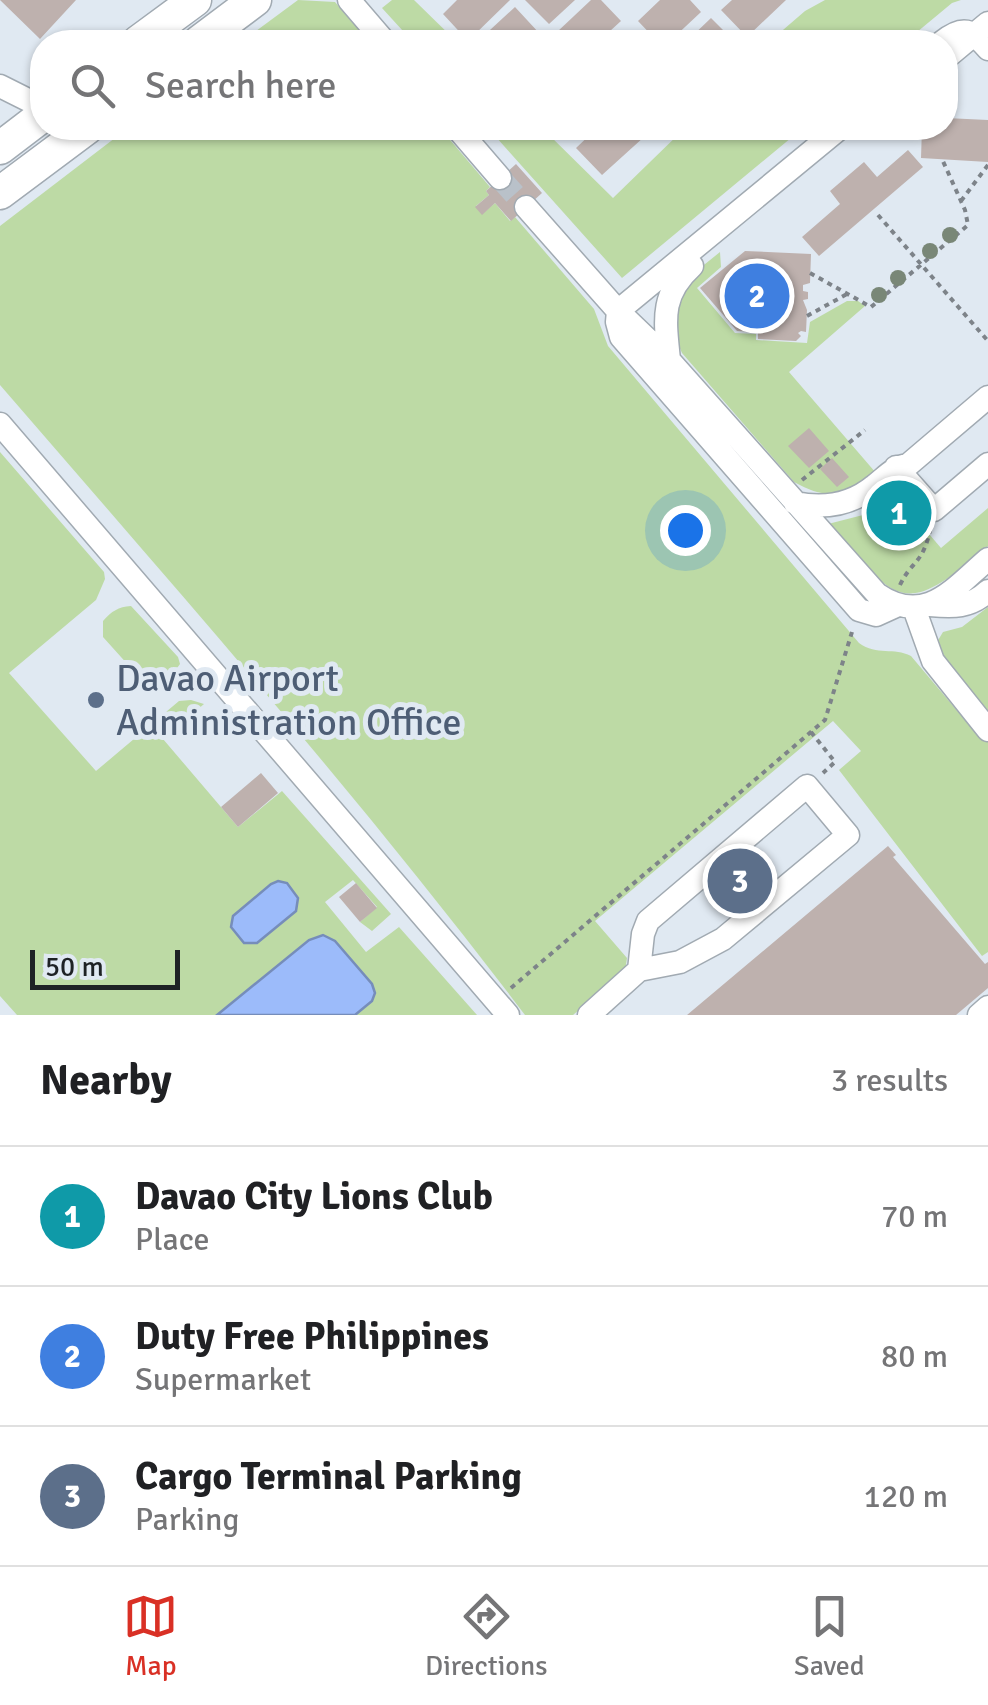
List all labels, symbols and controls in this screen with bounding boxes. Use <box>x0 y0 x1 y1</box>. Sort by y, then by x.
search box <box>30 30 958 140</box>
icon: search <box>65 58 120 113</box>
text: Search here <box>145 62 337 109</box>
pin: 2 <box>724 258 790 334</box>
pin: 1 <box>866 476 932 550</box>
your location <box>660 505 711 556</box>
place label: Davao Airport Administration Office <box>116 655 462 746</box>
marker: Davao Airport Administration Office <box>85 689 107 711</box>
pin: 3 <box>708 844 772 918</box>
scale bar <box>30 945 180 990</box>
text: 50 m <box>45 950 104 984</box>
text: Nearby <box>40 1055 172 1106</box>
text: 3 results <box>831 1061 948 1100</box>
text: Davao City Lions Club <box>135 1173 493 1220</box>
text: 1 <box>64 1197 81 1236</box>
text: 70 m <box>881 1197 948 1236</box>
text: Place <box>135 1220 210 1259</box>
text: Duty Free Philippines <box>135 1313 489 1360</box>
text: 2 <box>64 1337 81 1376</box>
text: 80 m <box>881 1337 948 1376</box>
text: Supermarket <box>135 1360 311 1399</box>
text: Cargo Terminal Parking <box>135 1453 522 1500</box>
text: 3 <box>64 1477 81 1516</box>
text: 120 m <box>864 1477 948 1516</box>
text: Parking <box>135 1500 239 1539</box>
tab: Map <box>123 1589 178 1683</box>
tab: Directions <box>425 1589 547 1683</box>
tab: Saved <box>794 1589 865 1683</box>

